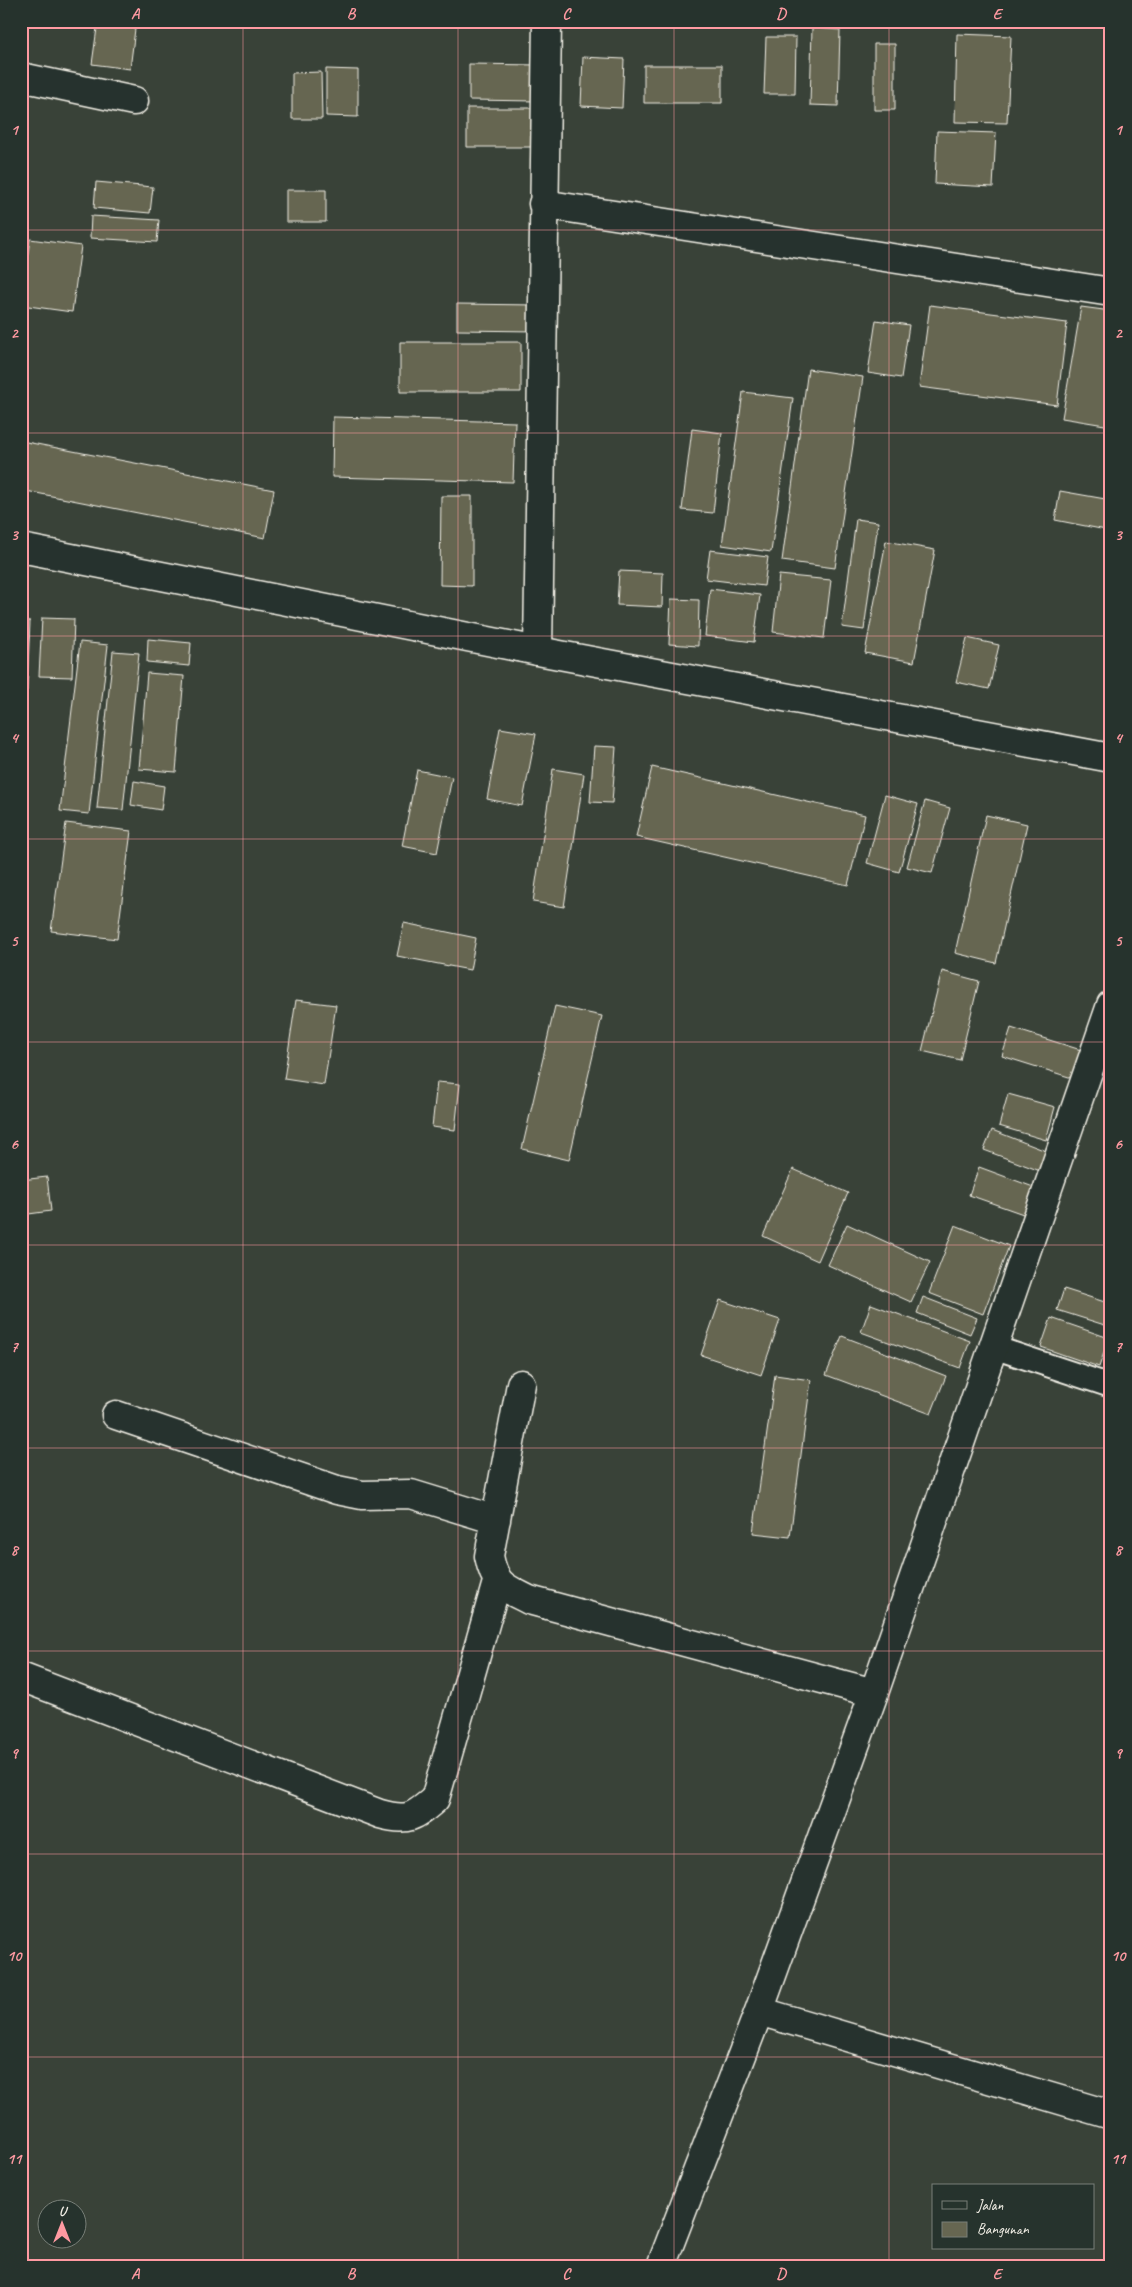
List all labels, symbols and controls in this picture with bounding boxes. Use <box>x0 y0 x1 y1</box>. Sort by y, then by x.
text: A <box>131 4 141 24</box>
text: B <box>347 4 357 24</box>
text: C <box>562 4 572 24</box>
text: D <box>776 4 787 24</box>
text: E <box>993 4 1004 24</box>
text: 1 <box>10 120 19 140</box>
text: 1 <box>1114 120 1123 140</box>
text: 2 <box>10 323 19 343</box>
text: 2 <box>1114 323 1123 343</box>
text: 3 <box>10 525 19 545</box>
text: 3 <box>1114 525 1123 545</box>
text: 4 <box>10 728 19 748</box>
text: 4 <box>1114 728 1123 748</box>
text: 5 <box>11 931 20 951</box>
text: 5 <box>1115 931 1124 951</box>
text: 6 <box>10 1134 19 1154</box>
text: 6 <box>1114 1134 1123 1154</box>
text: 7 <box>10 1337 19 1357</box>
text: 7 <box>1114 1337 1123 1357</box>
text: 8 <box>10 1540 19 1560</box>
text: 8 <box>1114 1540 1123 1560</box>
text: 9 <box>10 1743 19 1763</box>
text: 9 <box>1114 1743 1123 1763</box>
text: 10 <box>7 1946 23 1966</box>
text: 10 <box>1111 1946 1127 1966</box>
text: 11 <box>7 2149 23 2169</box>
text: 11 <box>1111 2149 1127 2169</box>
legend <box>932 2184 1094 2250</box>
text: Jalan <box>976 2196 1004 2215</box>
north arrow <box>38 2200 88 2250</box>
text: U <box>59 2203 69 2220</box>
text: Bangunan <box>977 2220 1030 2239</box>
text: A <box>131 2264 141 2284</box>
text: B <box>347 2264 357 2284</box>
text: C <box>562 2264 572 2284</box>
text: D <box>776 2264 787 2284</box>
text: E <box>993 2264 1004 2284</box>

